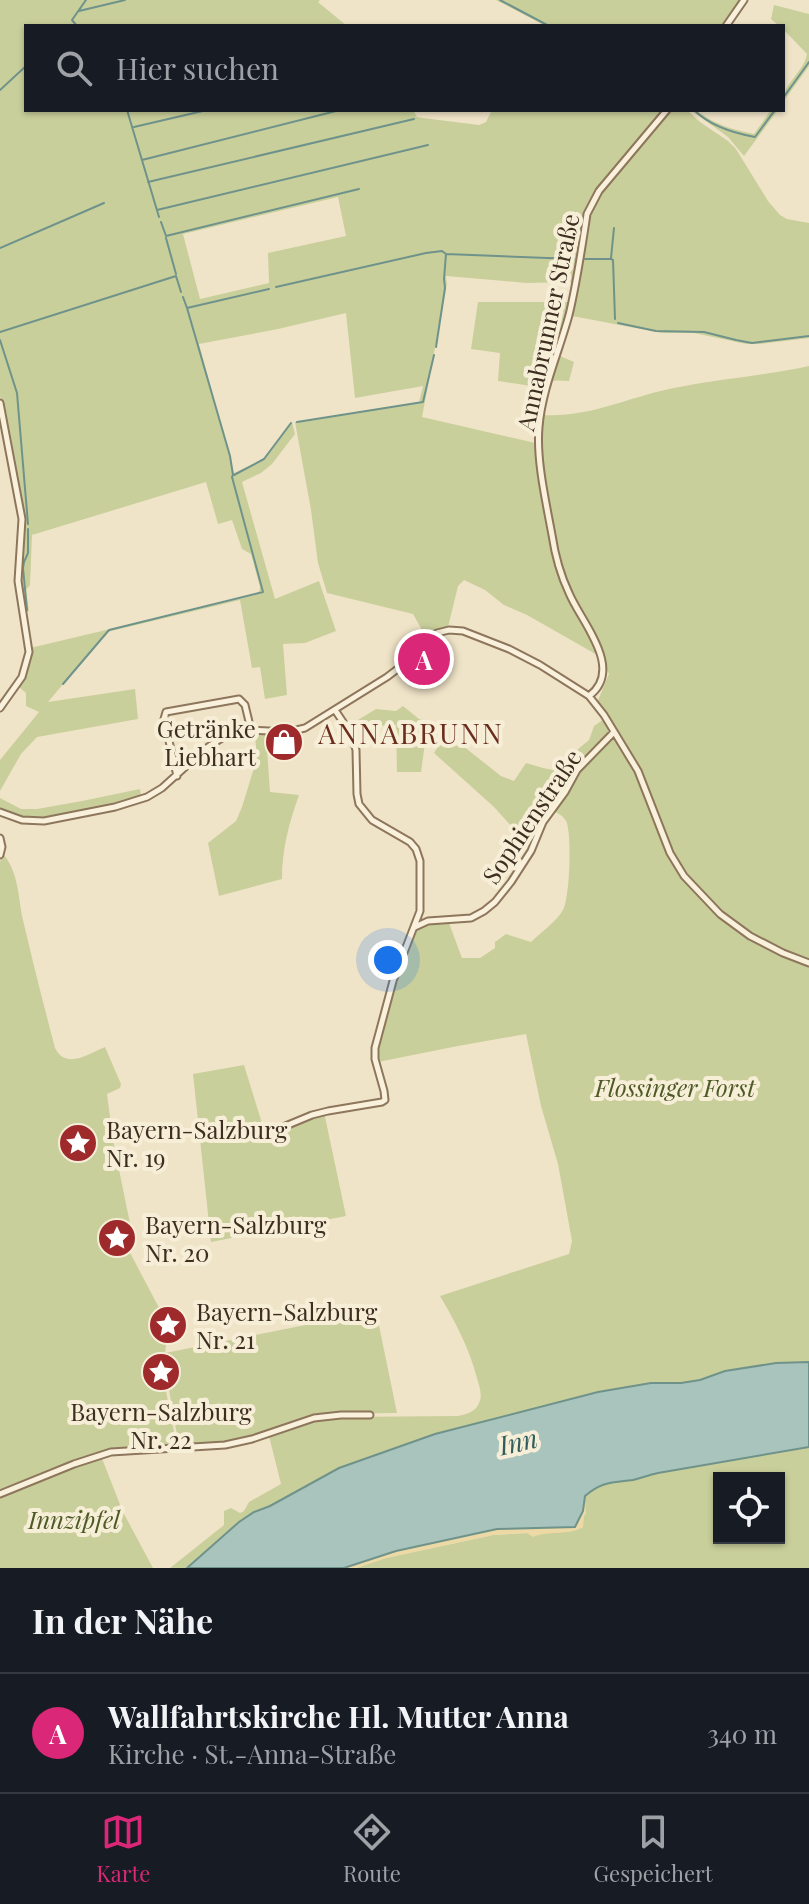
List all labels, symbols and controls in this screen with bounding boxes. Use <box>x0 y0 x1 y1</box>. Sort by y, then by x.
search box <box>24 24 785 112</box>
icon: search <box>52 46 96 90</box>
text: Hier suchen <box>116 48 279 88</box>
street label: Annabrunner Straße <box>508 211 586 434</box>
pin: A <box>398 629 450 689</box>
place label: Getränke Liebhart <box>157 712 256 772</box>
district label: ANNABRUNN <box>317 714 504 751</box>
shop icon: Getränke Liebhart <box>263 721 305 763</box>
street label: Sophienstraße <box>474 743 588 889</box>
your location <box>368 940 408 980</box>
park label: Flossinger Forst <box>594 1071 756 1103</box>
place label: Bayern-Salzburg Nr. 19 <box>106 1113 288 1173</box>
place icon: Bayern-Salzburg Nr. 19 <box>57 1122 99 1164</box>
place label: Bayern-Salzburg Nr. 20 <box>145 1208 327 1268</box>
place icon: Bayern-Salzburg Nr. 20 <box>96 1217 138 1259</box>
place label: Bayern-Salzburg Nr. 21 <box>196 1295 378 1355</box>
place icon: Bayern-Salzburg Nr. 21 <box>147 1304 189 1346</box>
place icon: Bayern-Salzburg Nr. 22 <box>140 1351 182 1393</box>
place label: Bayern-Salzburg Nr. 22 <box>70 1395 252 1455</box>
water label: Inn <box>494 1420 541 1463</box>
map controls <box>713 1472 785 1544</box>
button: locate <box>713 1472 785 1544</box>
park label: Innzipfel <box>27 1503 121 1535</box>
text: In der Nähe <box>32 1597 213 1643</box>
text: Wallfahrtskirche Hl. Mutter Anna <box>108 1696 569 1736</box>
text: A <box>49 1716 67 1751</box>
text: 340 m <box>707 1716 777 1751</box>
text: Kirche · St.-Anna-Straße <box>108 1736 396 1771</box>
tab: Karte <box>96 1810 150 1888</box>
tab: Route <box>343 1810 401 1888</box>
tab: Gespeichert <box>594 1810 713 1888</box>

